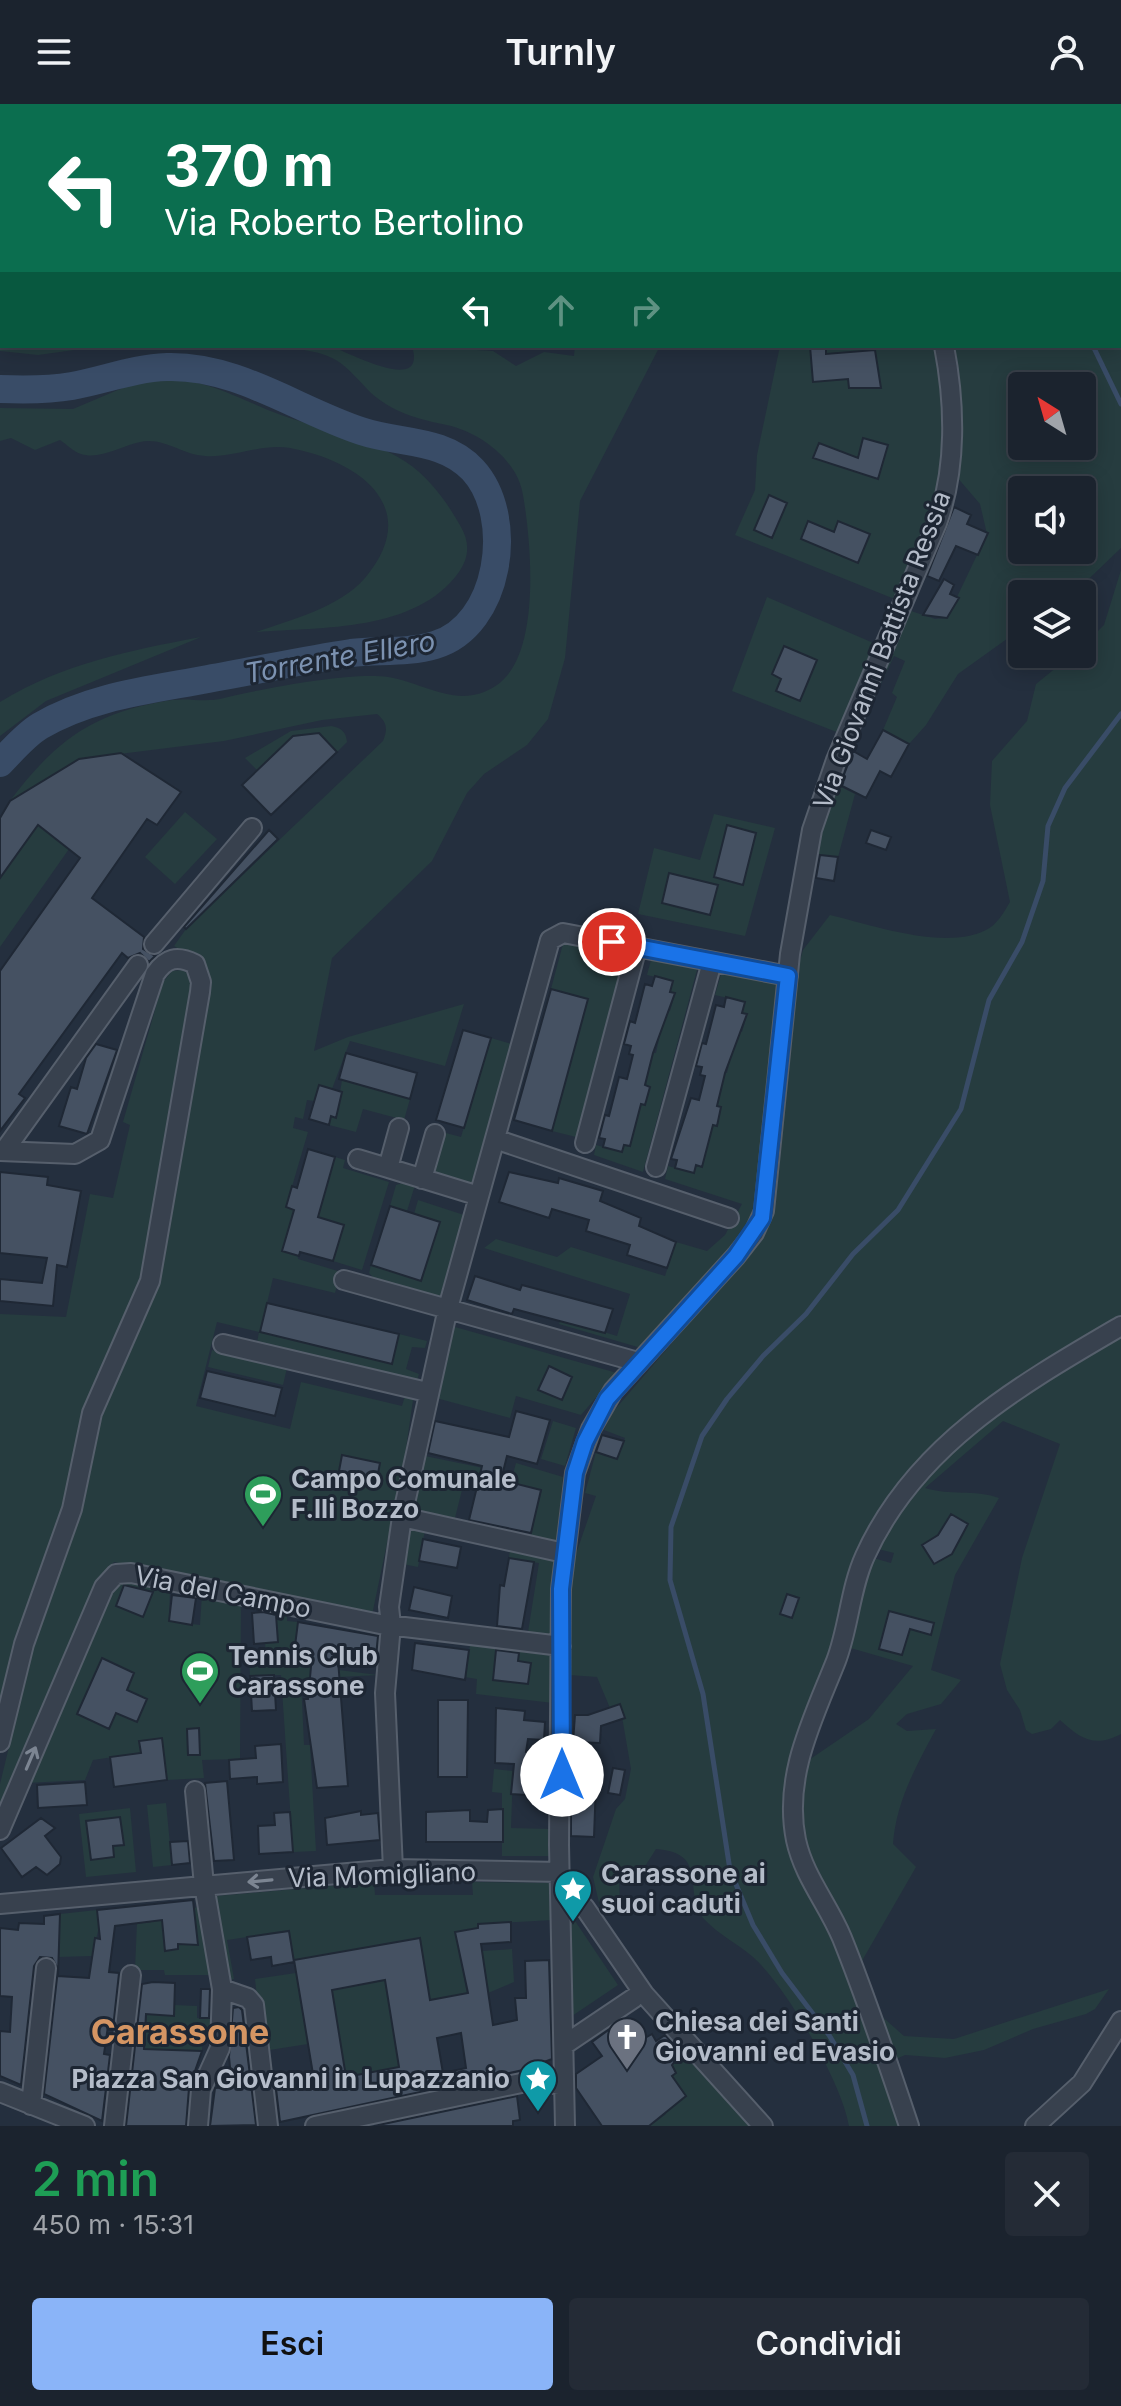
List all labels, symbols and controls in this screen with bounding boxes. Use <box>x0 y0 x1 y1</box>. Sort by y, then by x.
icon: menu <box>32 30 76 74</box>
text: Turnly <box>505 30 616 74</box>
icon: person <box>1045 30 1089 74</box>
text: 370 m <box>164 132 334 200</box>
icon: left <box>32 136 136 240</box>
text: Via Roberto Bertolino <box>164 200 524 244</box>
icon: left <box>455 288 499 332</box>
icon: ahead <box>539 288 583 332</box>
icon: right <box>623 288 667 332</box>
north arrow <box>1008 372 1096 460</box>
map controls <box>1008 372 1096 668</box>
button: sound <box>1008 476 1096 564</box>
street label: Via Giovanni Battista Ressia <box>806 486 957 814</box>
button: layers <box>1008 580 1096 668</box>
water label: Torrente Ellero <box>242 624 438 690</box>
pin <box>578 908 646 976</box>
icon: arrive <box>590 920 634 964</box>
place label: Campo Comunale F.lli Bozzo <box>291 1463 516 1524</box>
sports icon: Campo Comunale F.lli Bozzo <box>242 1473 284 1528</box>
street label: Via del Campo <box>132 1559 314 1624</box>
place label: Tennis Club Carassone <box>228 1640 378 1701</box>
sports icon: Tennis Club Carassone <box>179 1650 221 1705</box>
position arrow <box>520 1733 604 1817</box>
one-way arrow <box>24 1746 39 1771</box>
street label: Via Momigliano <box>287 1856 477 1893</box>
place label: Carassone ai suoi caduti <box>601 1858 766 1919</box>
place icon: Carassone ai suoi caduti <box>552 1868 594 1923</box>
one-way arrow <box>247 1873 274 1888</box>
place label: Chiesa dei Santi Giovanni ed Evasio <box>655 2006 895 2067</box>
district label: Carassone <box>91 2011 269 2052</box>
church icon: Chiesa dei Santi Giovanni ed Evasio <box>606 2016 648 2071</box>
place icon: Piazza San Giovanni in Lupazzanio <box>517 2058 559 2113</box>
place label: Piazza San Giovanni in Lupazzanio <box>71 2063 510 2094</box>
text: 2 min <box>32 2149 159 2208</box>
button: close <box>1005 2152 1089 2236</box>
text: 450 m · 15:31 <box>32 2209 194 2240</box>
button: Esci <box>32 2298 553 2390</box>
button: Condividi <box>569 2298 1089 2390</box>

